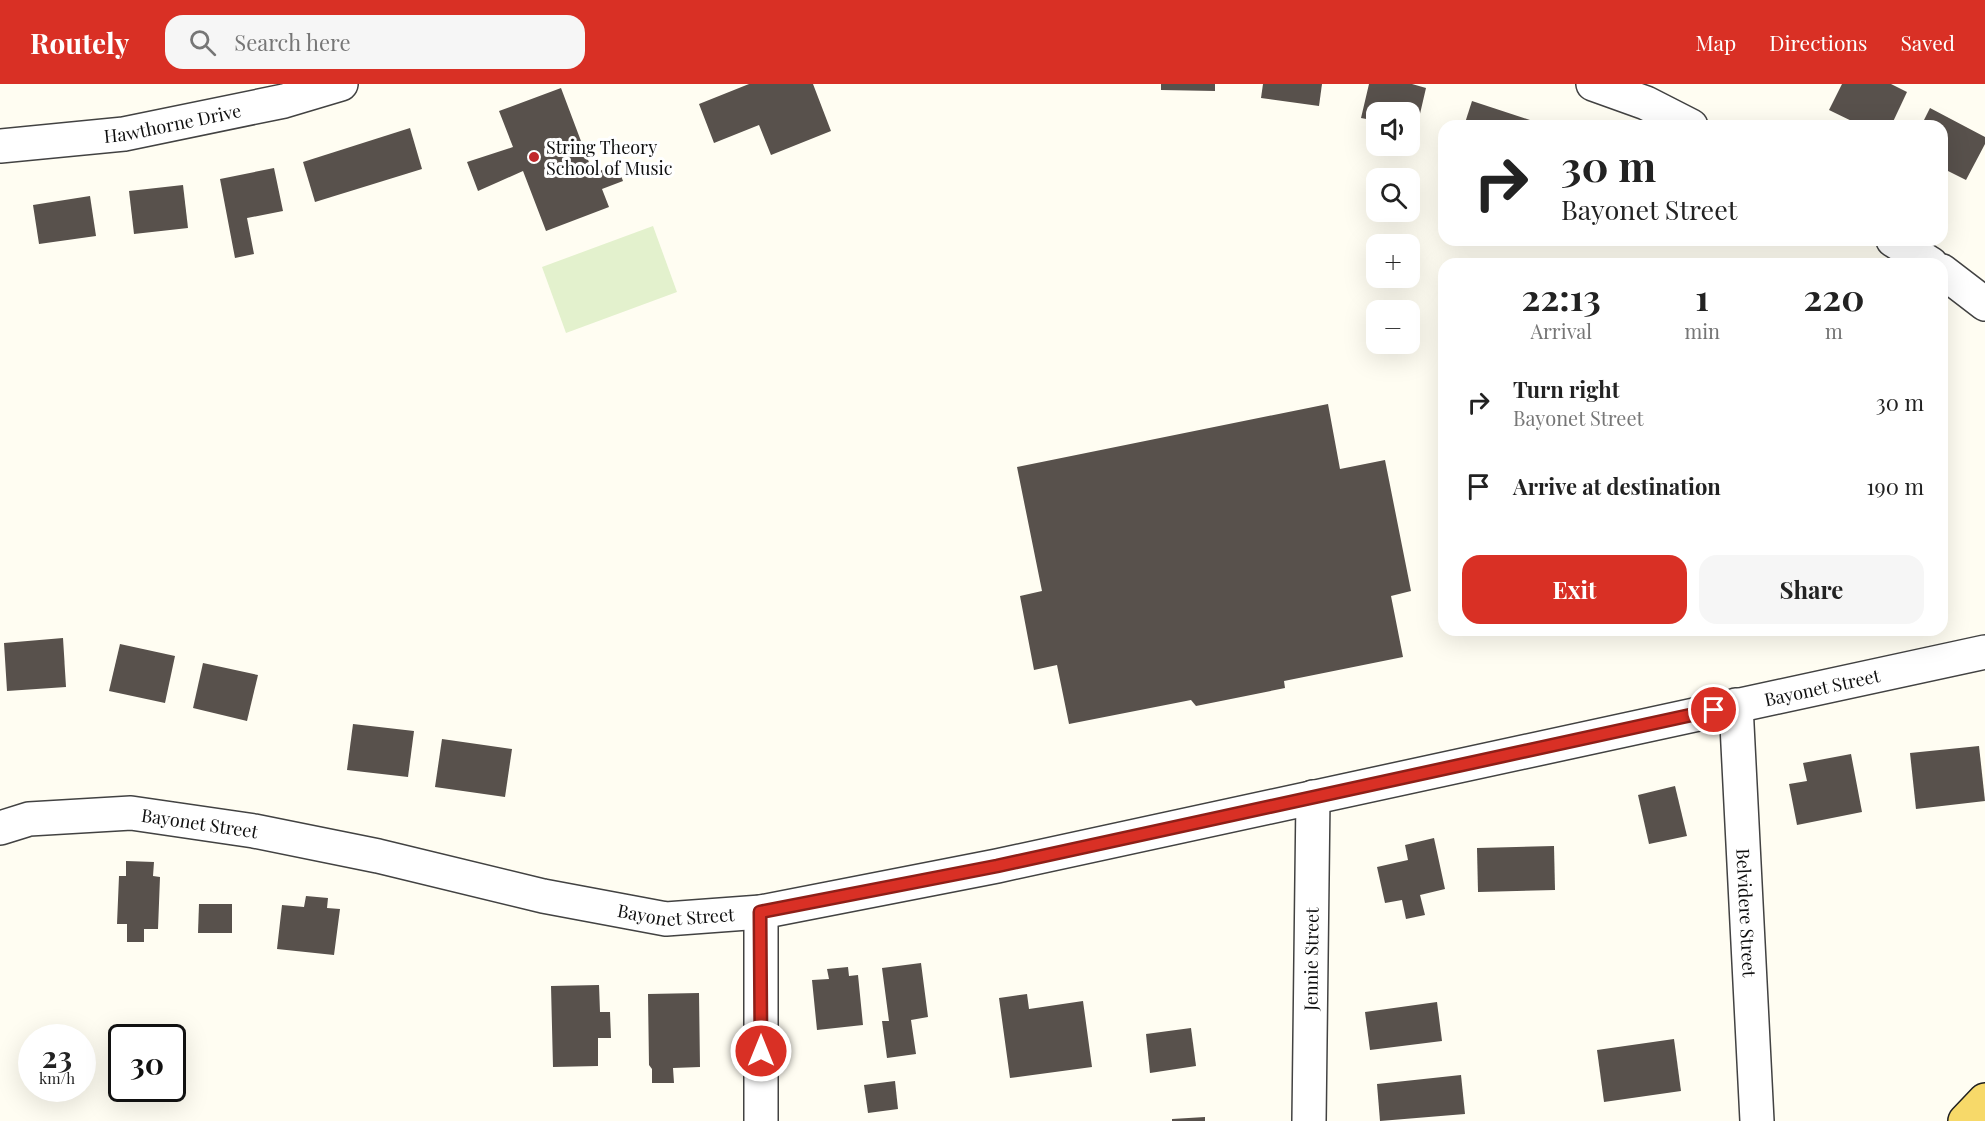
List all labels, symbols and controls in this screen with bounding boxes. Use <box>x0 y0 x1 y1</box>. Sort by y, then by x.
search box <box>165 15 585 69</box>
text: Routely <box>30 24 129 61</box>
icon: search <box>186 26 219 59</box>
text: Search here <box>234 27 351 57</box>
text: Map <box>1695 28 1736 56</box>
text: Directions <box>1769 28 1867 56</box>
text: Saved <box>1900 28 1955 56</box>
street label: Hawthorne Drive <box>103 98 243 148</box>
map controls <box>1366 102 1420 354</box>
button: sound <box>1366 102 1420 156</box>
place label: String Theory School of Music <box>546 135 673 180</box>
text: 30 m <box>1561 137 1656 193</box>
icon: right <box>1462 144 1540 222</box>
marker: String Theory School of Music <box>527 150 541 164</box>
button: search <box>1366 168 1420 222</box>
text: Bayonet Street <box>1561 191 1737 227</box>
button: + <box>1366 234 1420 288</box>
text: 22:13 <box>1522 272 1601 320</box>
text: 1 <box>1695 272 1709 320</box>
text: 220 <box>1804 272 1864 320</box>
button: − <box>1366 300 1420 354</box>
text: Arrival <box>1530 317 1592 344</box>
text: min <box>1684 317 1720 344</box>
text: m <box>1825 317 1843 344</box>
text: Turn right <box>1513 374 1619 404</box>
icon: right <box>1462 386 1495 419</box>
text: 30 m <box>1876 387 1924 417</box>
text: Bayonet Street <box>1513 404 1644 431</box>
icon: arrive <box>1462 470 1495 503</box>
text: Arrive at destination <box>1513 471 1721 501</box>
text: 190 m <box>1866 471 1924 501</box>
button: Exit <box>1462 555 1687 624</box>
button: Share <box>1699 555 1924 624</box>
street label: Bayonet Street <box>1762 663 1883 712</box>
pin <box>1688 684 1739 735</box>
icon: arrive <box>1697 693 1730 726</box>
street label: Bayonet Street <box>140 803 261 844</box>
street label: Belvidere Street <box>1731 848 1762 978</box>
street label: Bayonet Street <box>616 898 736 931</box>
street label: Jennie Street <box>1298 907 1324 1012</box>
position arrow <box>729 1019 793 1083</box>
speed limit sign: 30 <box>108 1024 186 1102</box>
text: 23 <box>42 1036 72 1076</box>
text: km/h <box>39 1068 75 1088</box>

